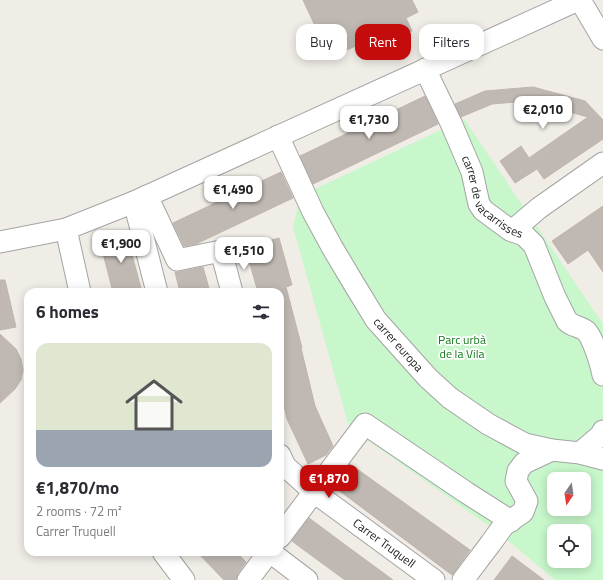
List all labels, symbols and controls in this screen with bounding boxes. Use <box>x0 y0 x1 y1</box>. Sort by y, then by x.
chip: Buy <box>296 24 347 60</box>
chip: Rent <box>355 24 411 60</box>
chip: Filters <box>419 24 484 60</box>
pin: €2,010 <box>510 96 576 130</box>
text: €2,010 <box>523 99 563 119</box>
pin: €1,730 <box>336 106 402 140</box>
text: €1,730 <box>349 109 389 129</box>
street label: carrer de vacarrisses <box>457 152 526 243</box>
pin: €1,490 <box>200 176 266 210</box>
text: €1,490 <box>213 179 253 199</box>
pin: €1,900 <box>88 230 154 264</box>
text: €1,900 <box>101 233 141 253</box>
pin: €1,510 <box>211 237 277 271</box>
text: €1,510 <box>224 240 264 260</box>
text: 6 homes <box>36 299 99 325</box>
icon: filters <box>250 301 272 323</box>
street label: carrer europa <box>369 313 428 376</box>
park label: Parc urbà de la Vila <box>438 330 486 363</box>
icon: home <box>118 369 190 441</box>
pin: €1,870 <box>296 465 362 499</box>
text: €1,870 <box>309 468 349 488</box>
north arrow <box>547 472 591 516</box>
map controls <box>547 472 591 568</box>
text: €1,870/mo <box>36 475 119 501</box>
text: 2 rooms · 72 m² <box>36 501 122 521</box>
street label: Carrer Truquell <box>349 514 420 572</box>
text: Carrer Truquell <box>36 521 116 541</box>
button: locate <box>547 524 591 568</box>

